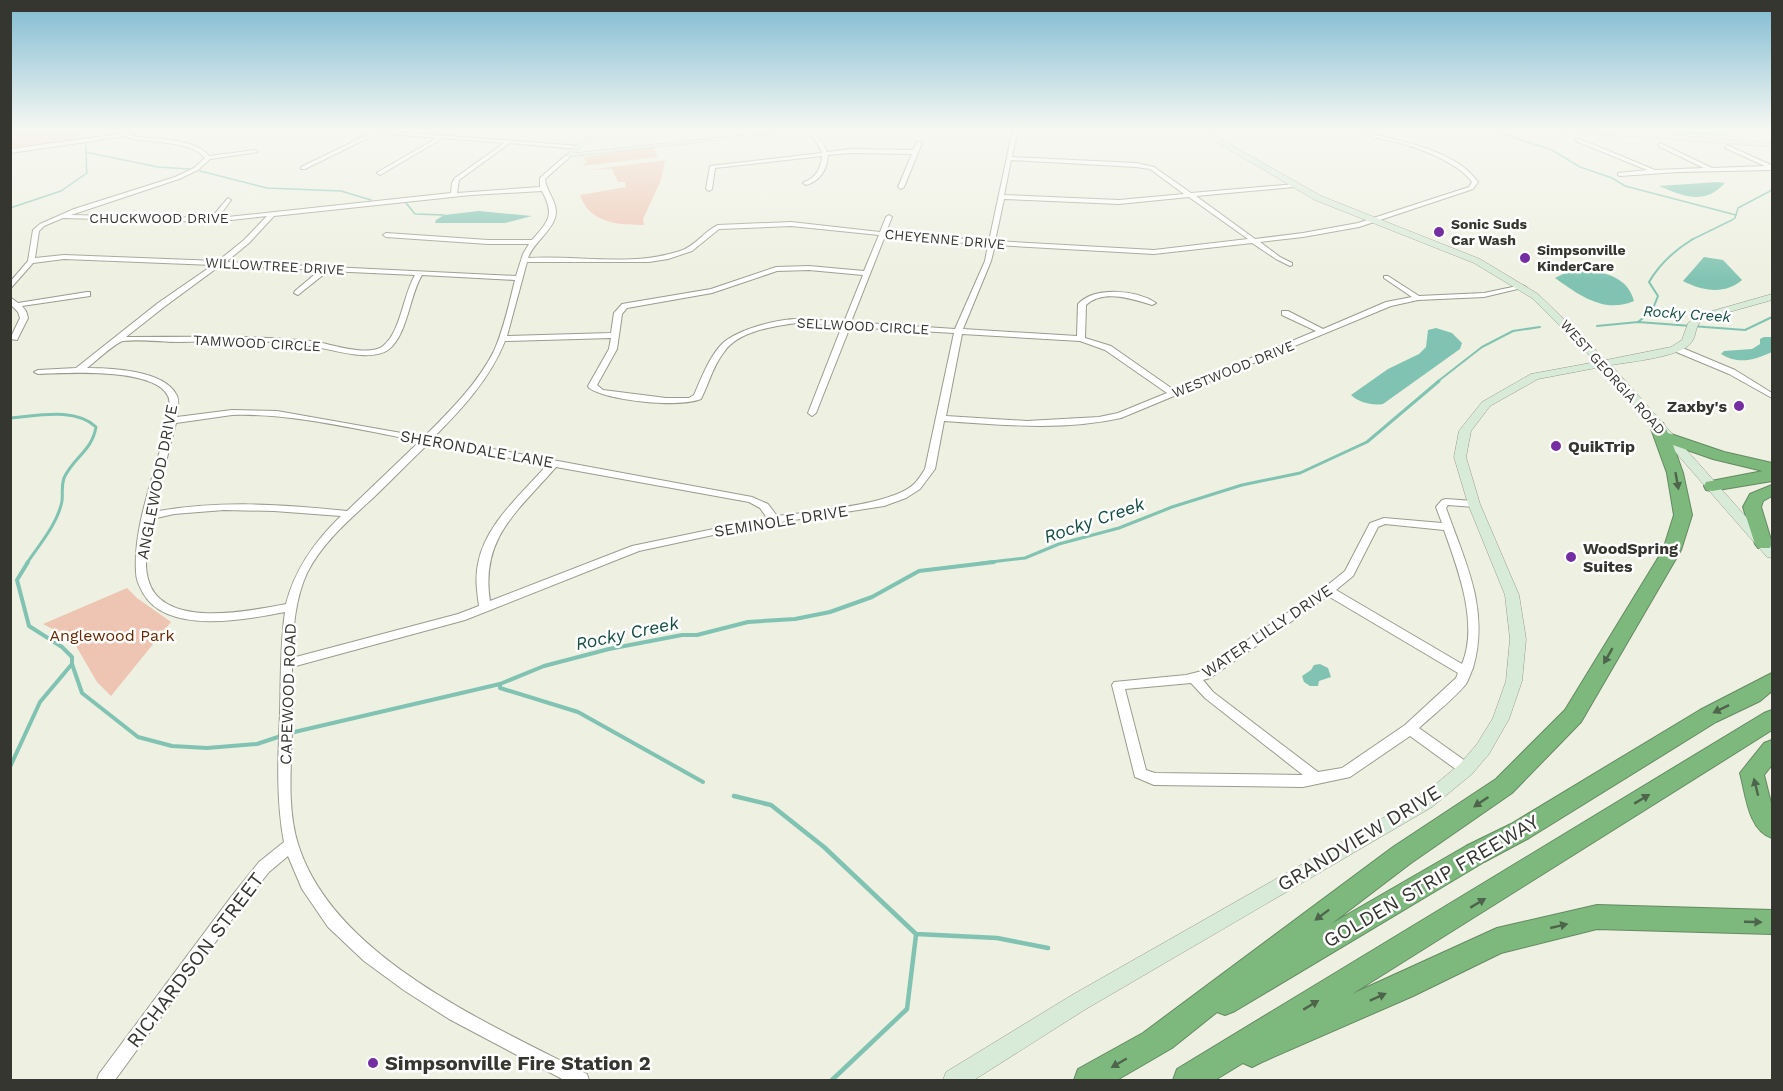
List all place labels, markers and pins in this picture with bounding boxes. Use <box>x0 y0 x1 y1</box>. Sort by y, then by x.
place label: Sonic Suds Car Wash <box>1451 216 1528 248</box>
marker: Sonic Suds Car Wash <box>1432 225 1446 239</box>
place label: Simpsonville KinderCare <box>1537 242 1626 274</box>
marker: Simpsonville KinderCare <box>1518 251 1532 265</box>
place label: Zaxby's <box>1667 397 1727 416</box>
marker: Zaxby's <box>1732 399 1746 413</box>
place label: QuikTrip <box>1568 437 1635 456</box>
marker: QuikTrip <box>1549 439 1563 453</box>
place label: WoodSpring Suites <box>1583 539 1678 576</box>
marker: WoodSpring Suites <box>1564 550 1578 564</box>
place label: Simpsonville Fire Station 2 <box>385 1051 651 1075</box>
marker: Simpsonville Fire Station 2 <box>366 1056 380 1070</box>

